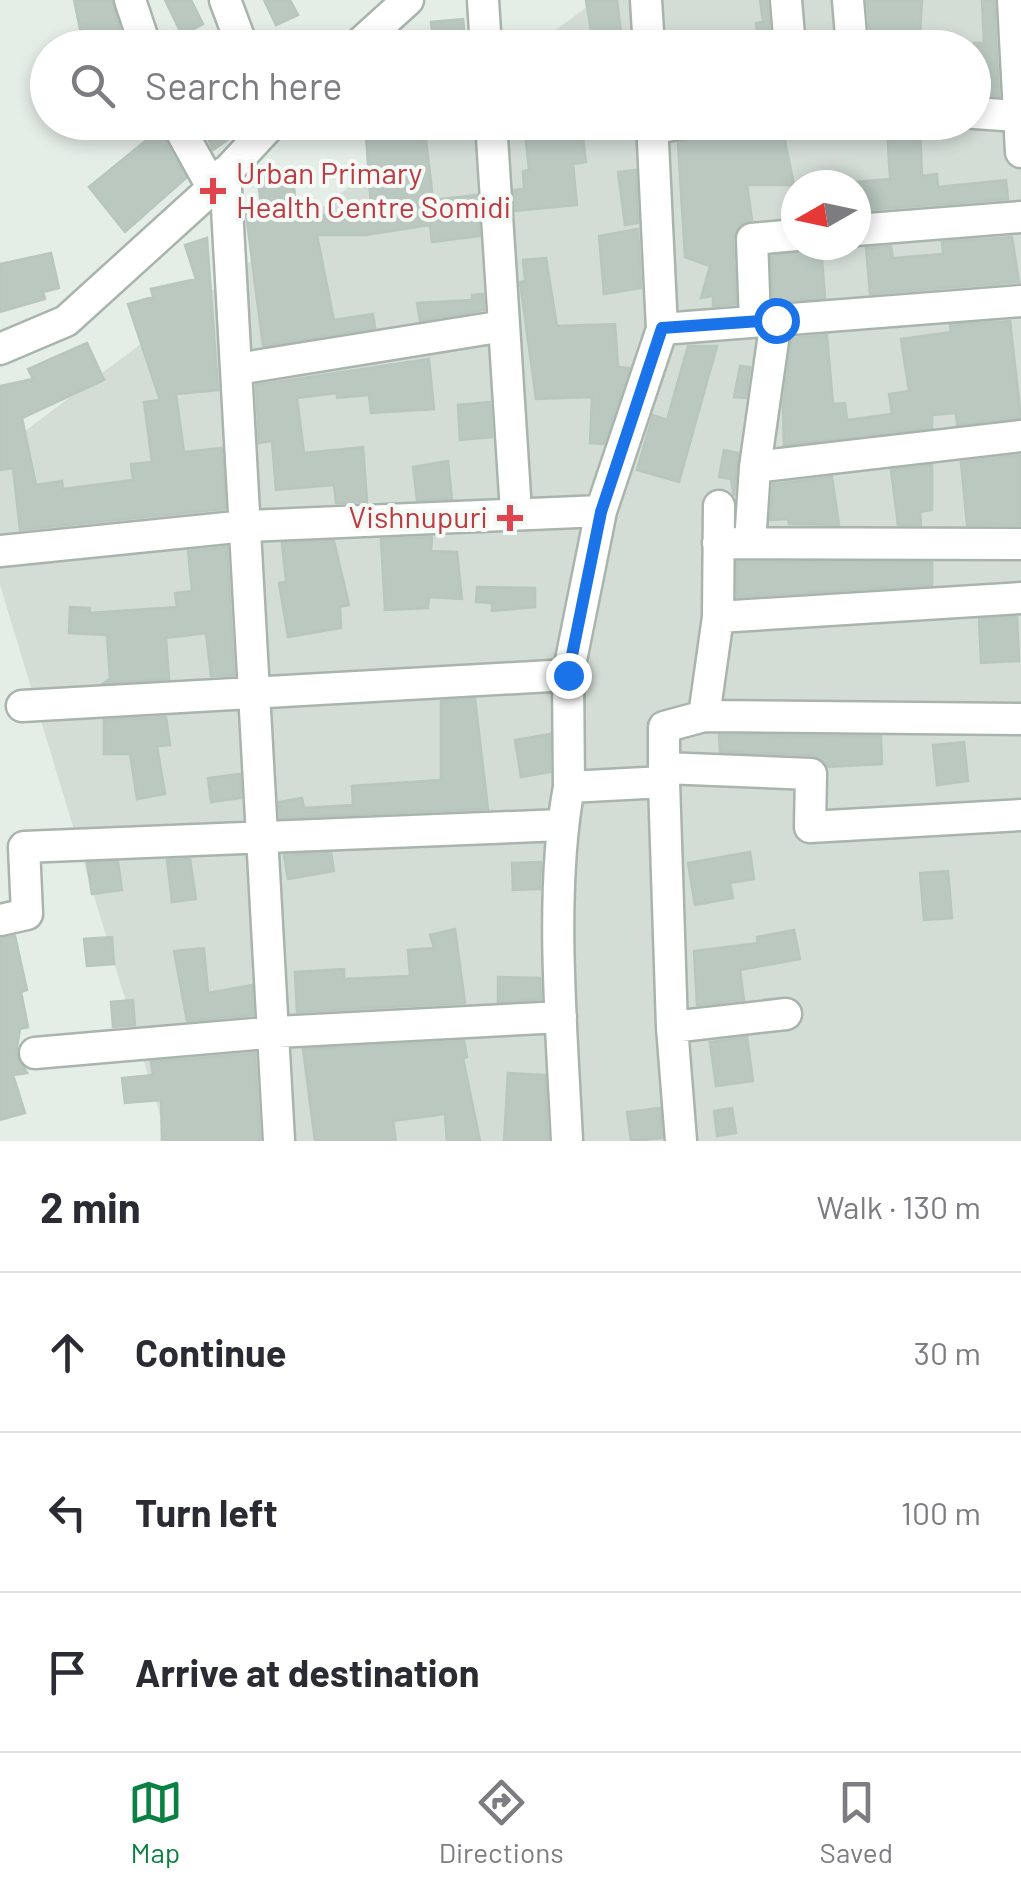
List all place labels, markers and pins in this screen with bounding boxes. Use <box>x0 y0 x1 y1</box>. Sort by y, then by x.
place label: Urban Primary Health Centre Somidi <box>236 154 511 224</box>
marker: Urban Primary Health Centre Somidi <box>200 178 226 204</box>
place label: Vishnupuri <box>349 498 488 534</box>
marker: Vishnupuri <box>497 505 523 531</box>

